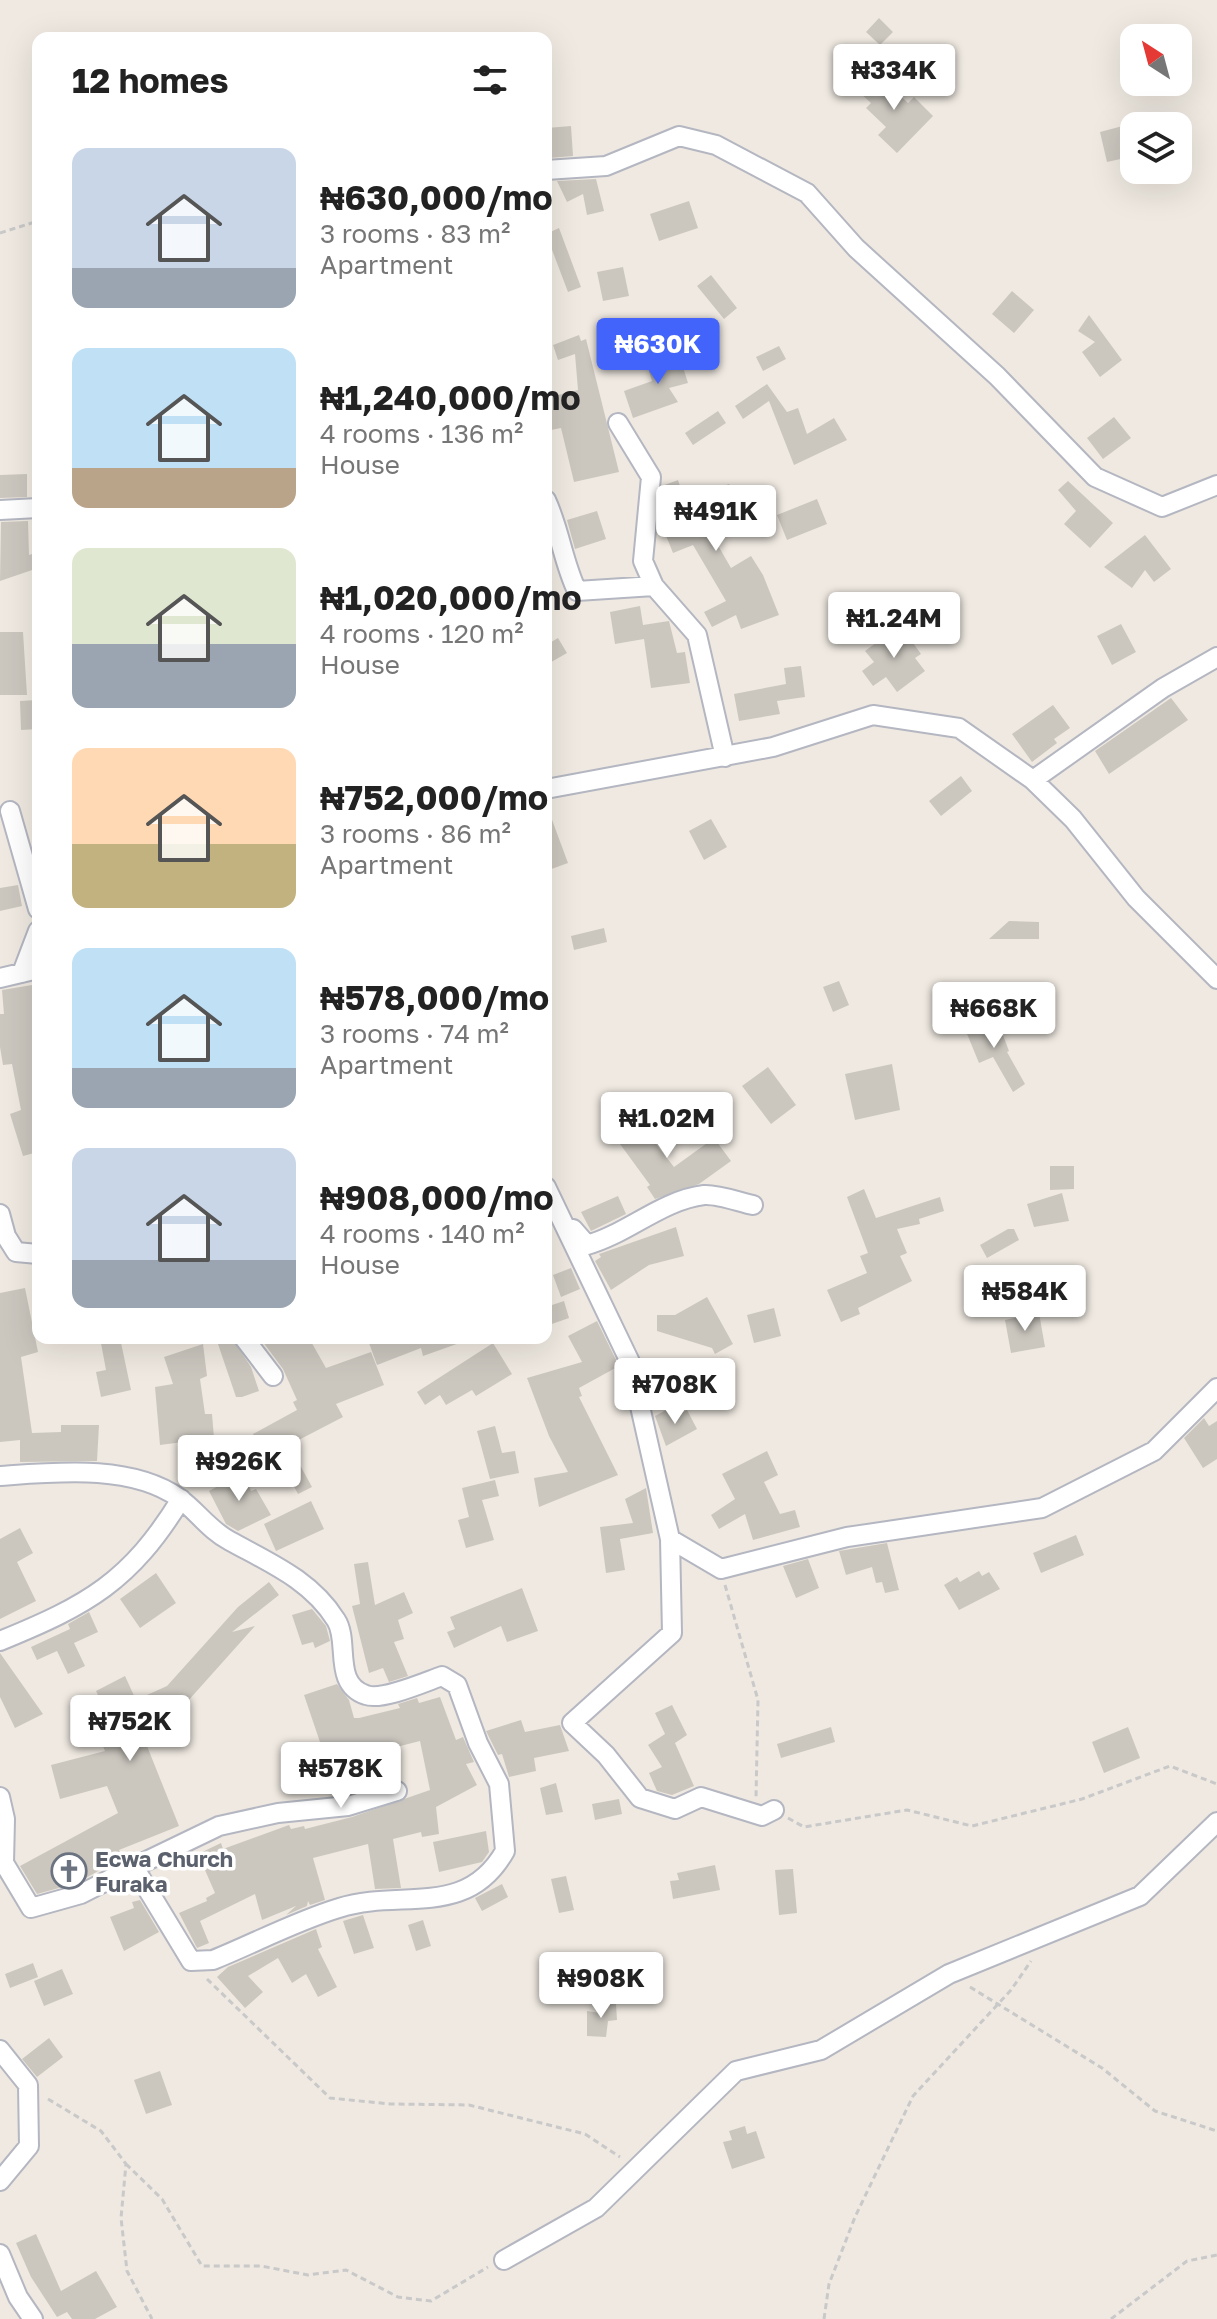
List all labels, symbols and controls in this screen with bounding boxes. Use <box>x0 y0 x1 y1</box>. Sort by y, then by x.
north arrow <box>1120 24 1192 96</box>
map controls <box>1120 24 1192 184</box>
pin: ₦334K <box>838 44 950 112</box>
text: ₦334K <box>851 54 937 85</box>
icon: filters <box>468 58 512 102</box>
text: 12 homes <box>72 60 229 100</box>
button: layers <box>1120 112 1192 184</box>
text: ₦630,000/mo <box>320 177 553 217</box>
icon: home <box>136 180 232 276</box>
text: 3 rooms · 83 m² <box>320 218 510 249</box>
text: Apartment <box>320 249 453 280</box>
pin: ₦630K <box>602 318 714 386</box>
text: ₦630K <box>615 328 701 359</box>
text: ₦1,240,000/mo <box>320 377 581 417</box>
icon: home <box>136 380 232 476</box>
text: 4 rooms · 136 m² <box>320 418 523 449</box>
text: House <box>320 449 400 480</box>
pin: ₦491K <box>660 485 772 553</box>
text: ₦491K <box>674 495 758 526</box>
text: ₦1,020,000/mo <box>320 577 582 617</box>
icon: home <box>136 580 232 676</box>
pin: ₦1.24M <box>829 592 959 660</box>
text: ₦1.24M <box>846 602 942 633</box>
text: 4 rooms · 120 m² <box>320 618 524 649</box>
text: House <box>320 649 400 680</box>
text: ₦752,000/mo <box>320 777 548 817</box>
icon: home <box>136 780 232 876</box>
text: 3 rooms · 86 m² <box>320 818 511 849</box>
text: Apartment <box>320 849 453 880</box>
text: ₦578,000/mo <box>320 977 549 1017</box>
icon: home <box>136 980 232 1076</box>
pin: ₦668K <box>938 982 1050 1050</box>
text: ₦668K <box>950 992 1038 1023</box>
text: 3 rooms · 74 m² <box>320 1018 509 1049</box>
text: Apartment <box>320 1049 453 1080</box>
pin: ₦1.02M <box>602 1092 732 1160</box>
text: ₦1.02M <box>619 1102 715 1133</box>
text: ₦908,000/mo <box>320 1177 554 1217</box>
icon: home <box>136 1180 232 1276</box>
text: 4 rooms · 140 m² <box>320 1218 525 1249</box>
text: House <box>320 1249 400 1280</box>
pin: ₦584K <box>969 1265 1081 1333</box>
text: ₦584K <box>982 1275 1068 1306</box>
pin: ₦708K <box>619 1358 731 1426</box>
text: ₦708K <box>632 1368 718 1399</box>
pin: ₦926K <box>183 1435 295 1503</box>
text: ₦926K <box>196 1445 282 1476</box>
pin: ₦752K <box>74 1695 186 1763</box>
text: ₦752K <box>88 1705 172 1736</box>
pin: ₦578K <box>285 1742 397 1810</box>
text: ₦578K <box>299 1752 383 1783</box>
place label: Ecwa Church Furaka <box>95 1845 233 1897</box>
church icon: Ecwa Church Furaka <box>50 1852 88 1890</box>
pin: ₦908K <box>545 1952 657 2020</box>
text: ₦908K <box>557 1962 645 1993</box>

